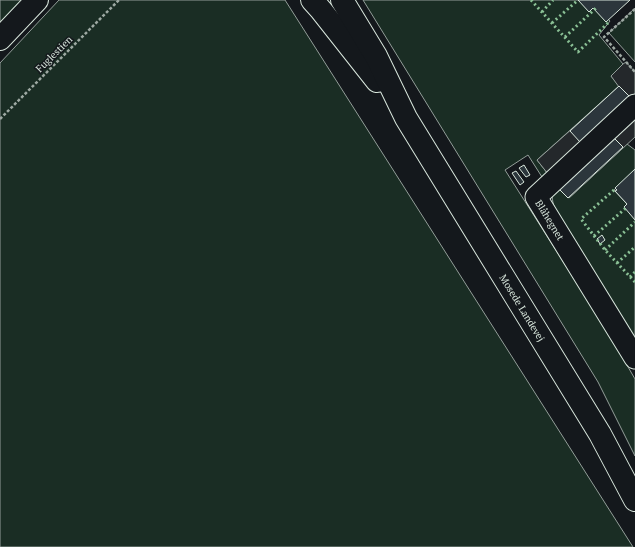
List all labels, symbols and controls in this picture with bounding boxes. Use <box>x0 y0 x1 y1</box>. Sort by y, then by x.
street label: Fuglestien <box>33 33 75 75</box>
street label: Blåhegnet <box>533 197 568 243</box>
street label: Mosede Landevej <box>497 272 548 344</box>

